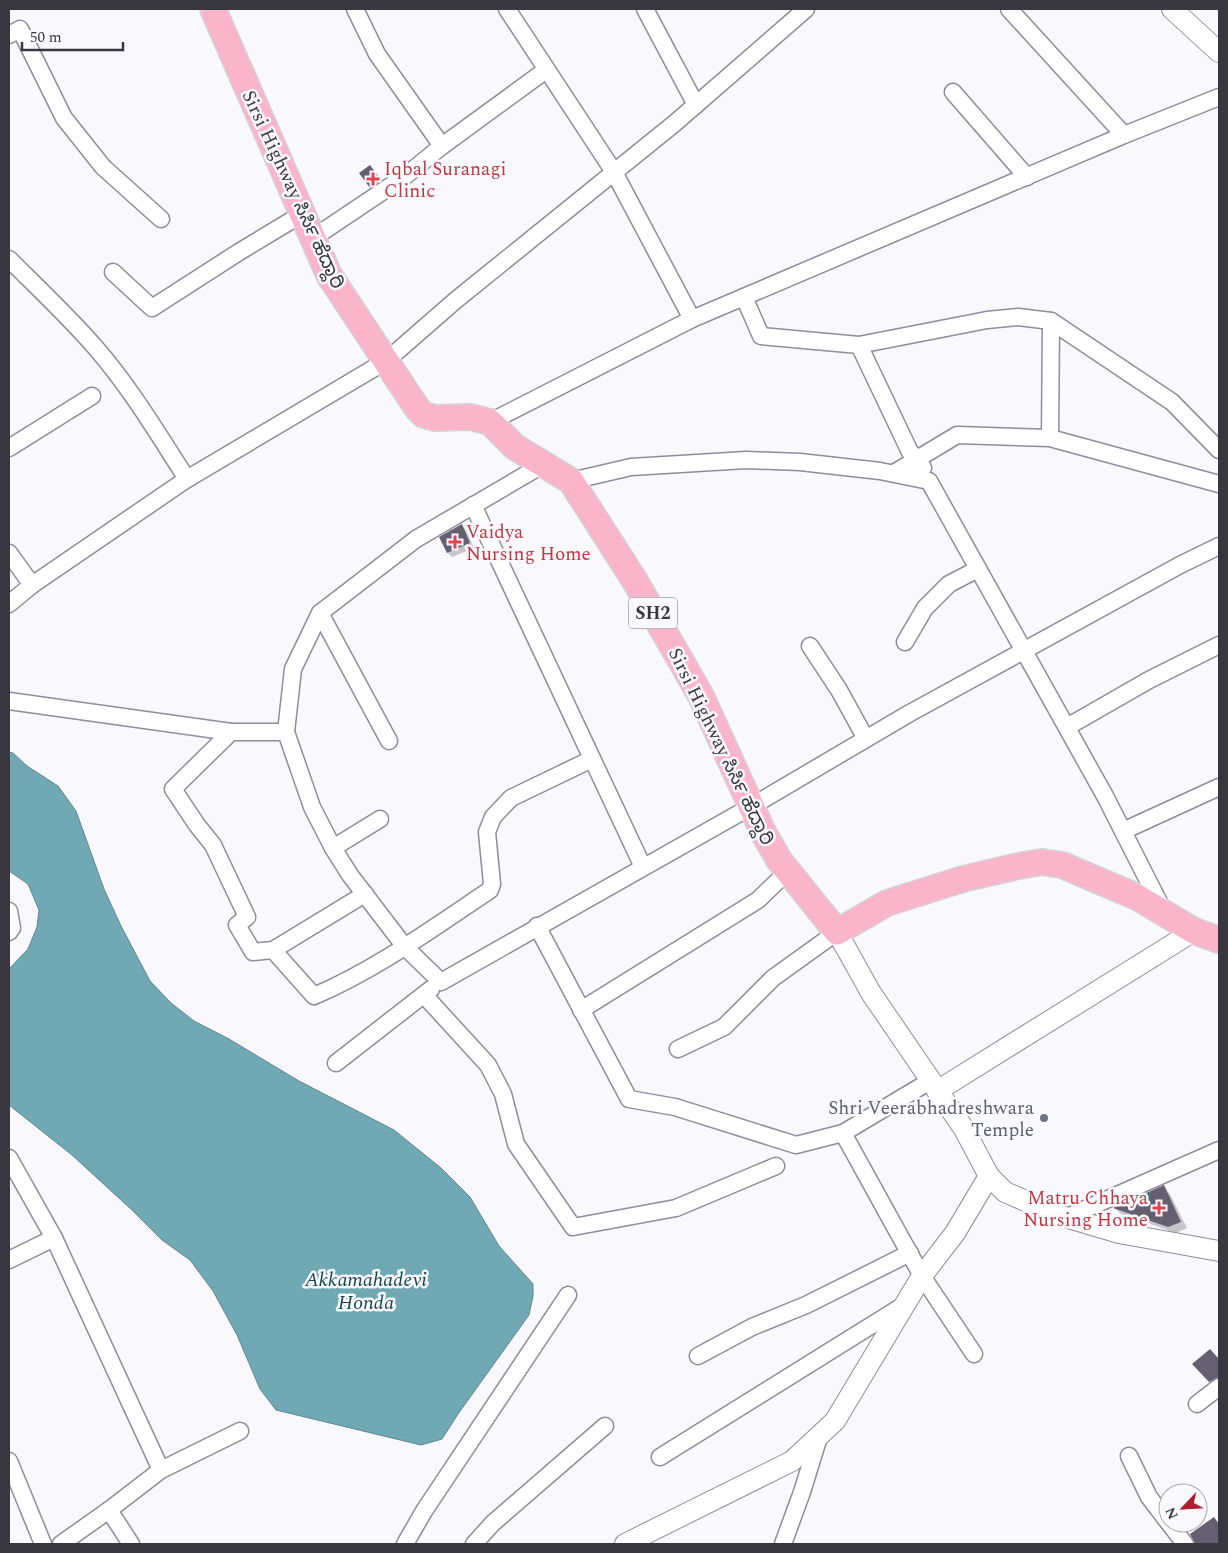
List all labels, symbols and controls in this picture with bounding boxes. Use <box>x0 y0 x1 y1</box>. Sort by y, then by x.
scale bar <box>22 20 124 52</box>
text: 50 m <box>30 26 62 49</box>
street label: Sirsi Highway ಸಿರ್ಸಿ ಹೆದ್ದಾರಿ <box>234 85 352 294</box>
place label: Iqbal Suranagi Clinic <box>384 155 507 206</box>
marker: Iqbal Suranagi Clinic <box>366 172 380 186</box>
place label: Vaidya Nursing Home <box>466 518 591 569</box>
marker: Vaidya Nursing Home <box>448 535 462 549</box>
road number: SH2 <box>629 598 677 628</box>
street label: Sirsi Highway ಸಿರ್ಸಿ ಹೆದ್ದಾರಿ <box>660 643 781 850</box>
place label: Shri Veerabhadreshwara Temple <box>828 1094 1035 1145</box>
marker: Shri Veerabhadreshwara Temple <box>1038 1112 1050 1124</box>
place label: Matru Chhaya Nursing Home <box>1023 1184 1149 1235</box>
marker: Matru Chhaya Nursing Home <box>1152 1201 1166 1215</box>
water label: Akkamahadevi Honda <box>304 1265 427 1318</box>
north arrow <box>1158 1483 1208 1533</box>
text: N <box>1160 1504 1184 1523</box>

